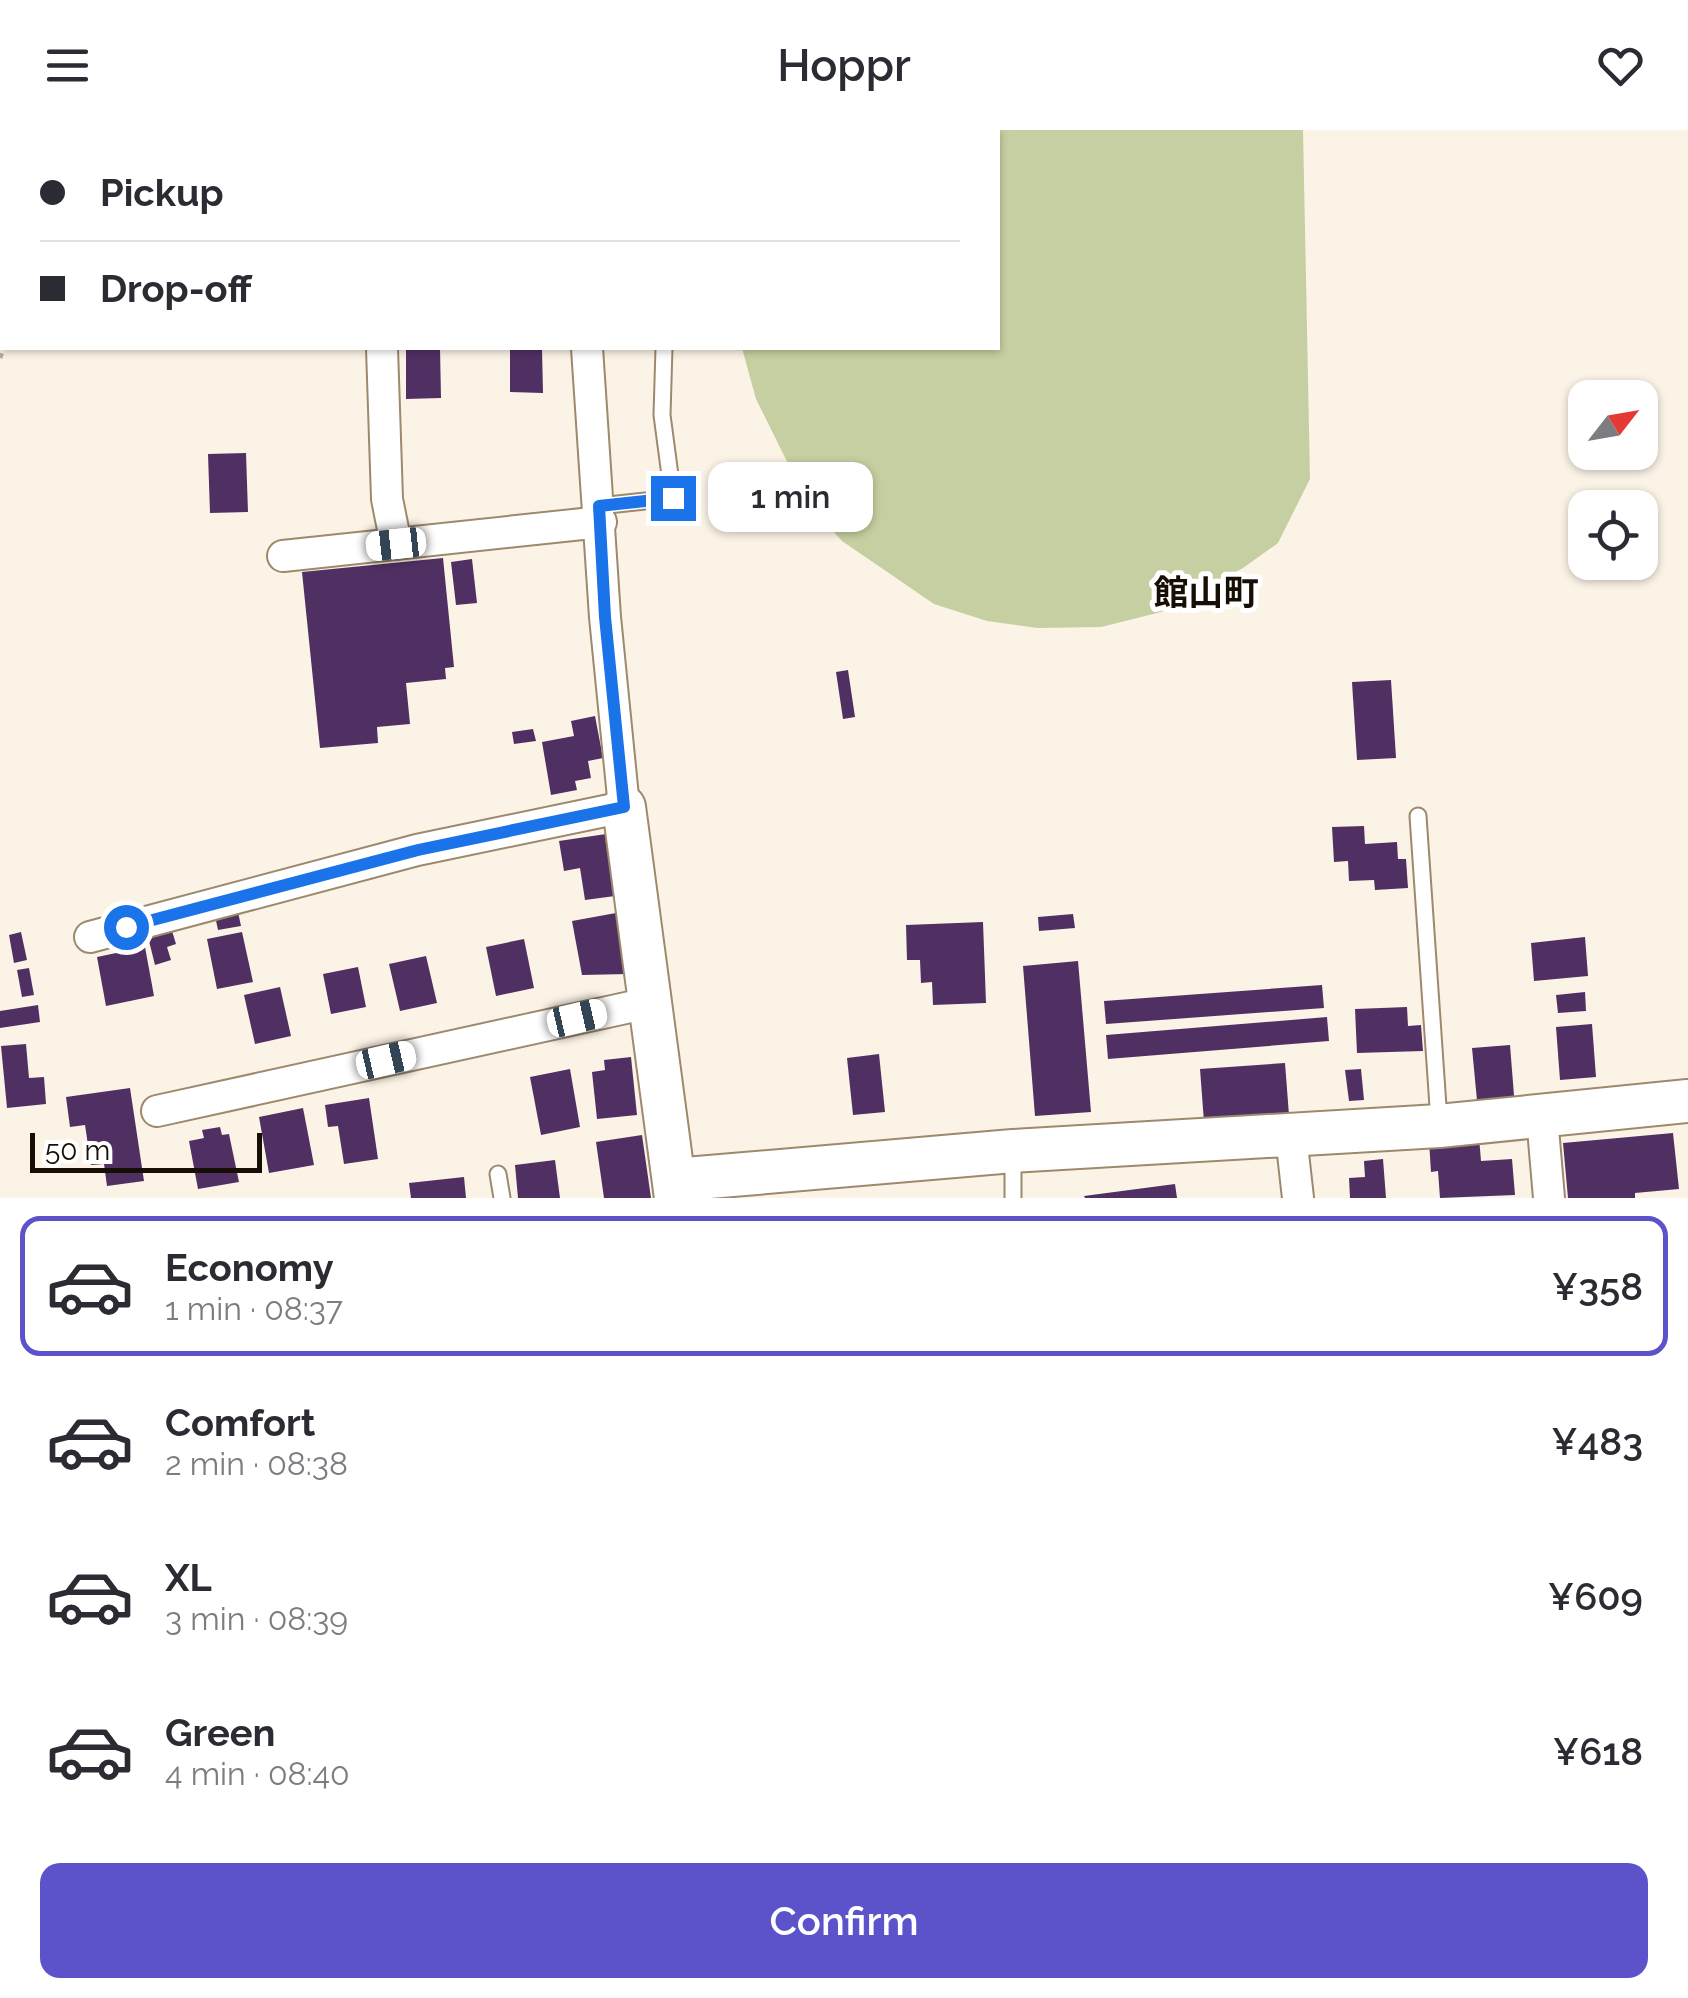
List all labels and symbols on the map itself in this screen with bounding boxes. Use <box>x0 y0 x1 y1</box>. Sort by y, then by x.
north arrow <box>1568 380 1658 470</box>
callout: 1 min <box>708 463 873 533</box>
route end <box>651 476 696 521</box>
car <box>365 526 427 562</box>
district label: 館山町 <box>1153 572 1259 613</box>
route start <box>104 905 149 950</box>
car <box>544 997 610 1039</box>
car <box>353 1039 419 1081</box>
scale bar <box>30 1128 262 1172</box>

